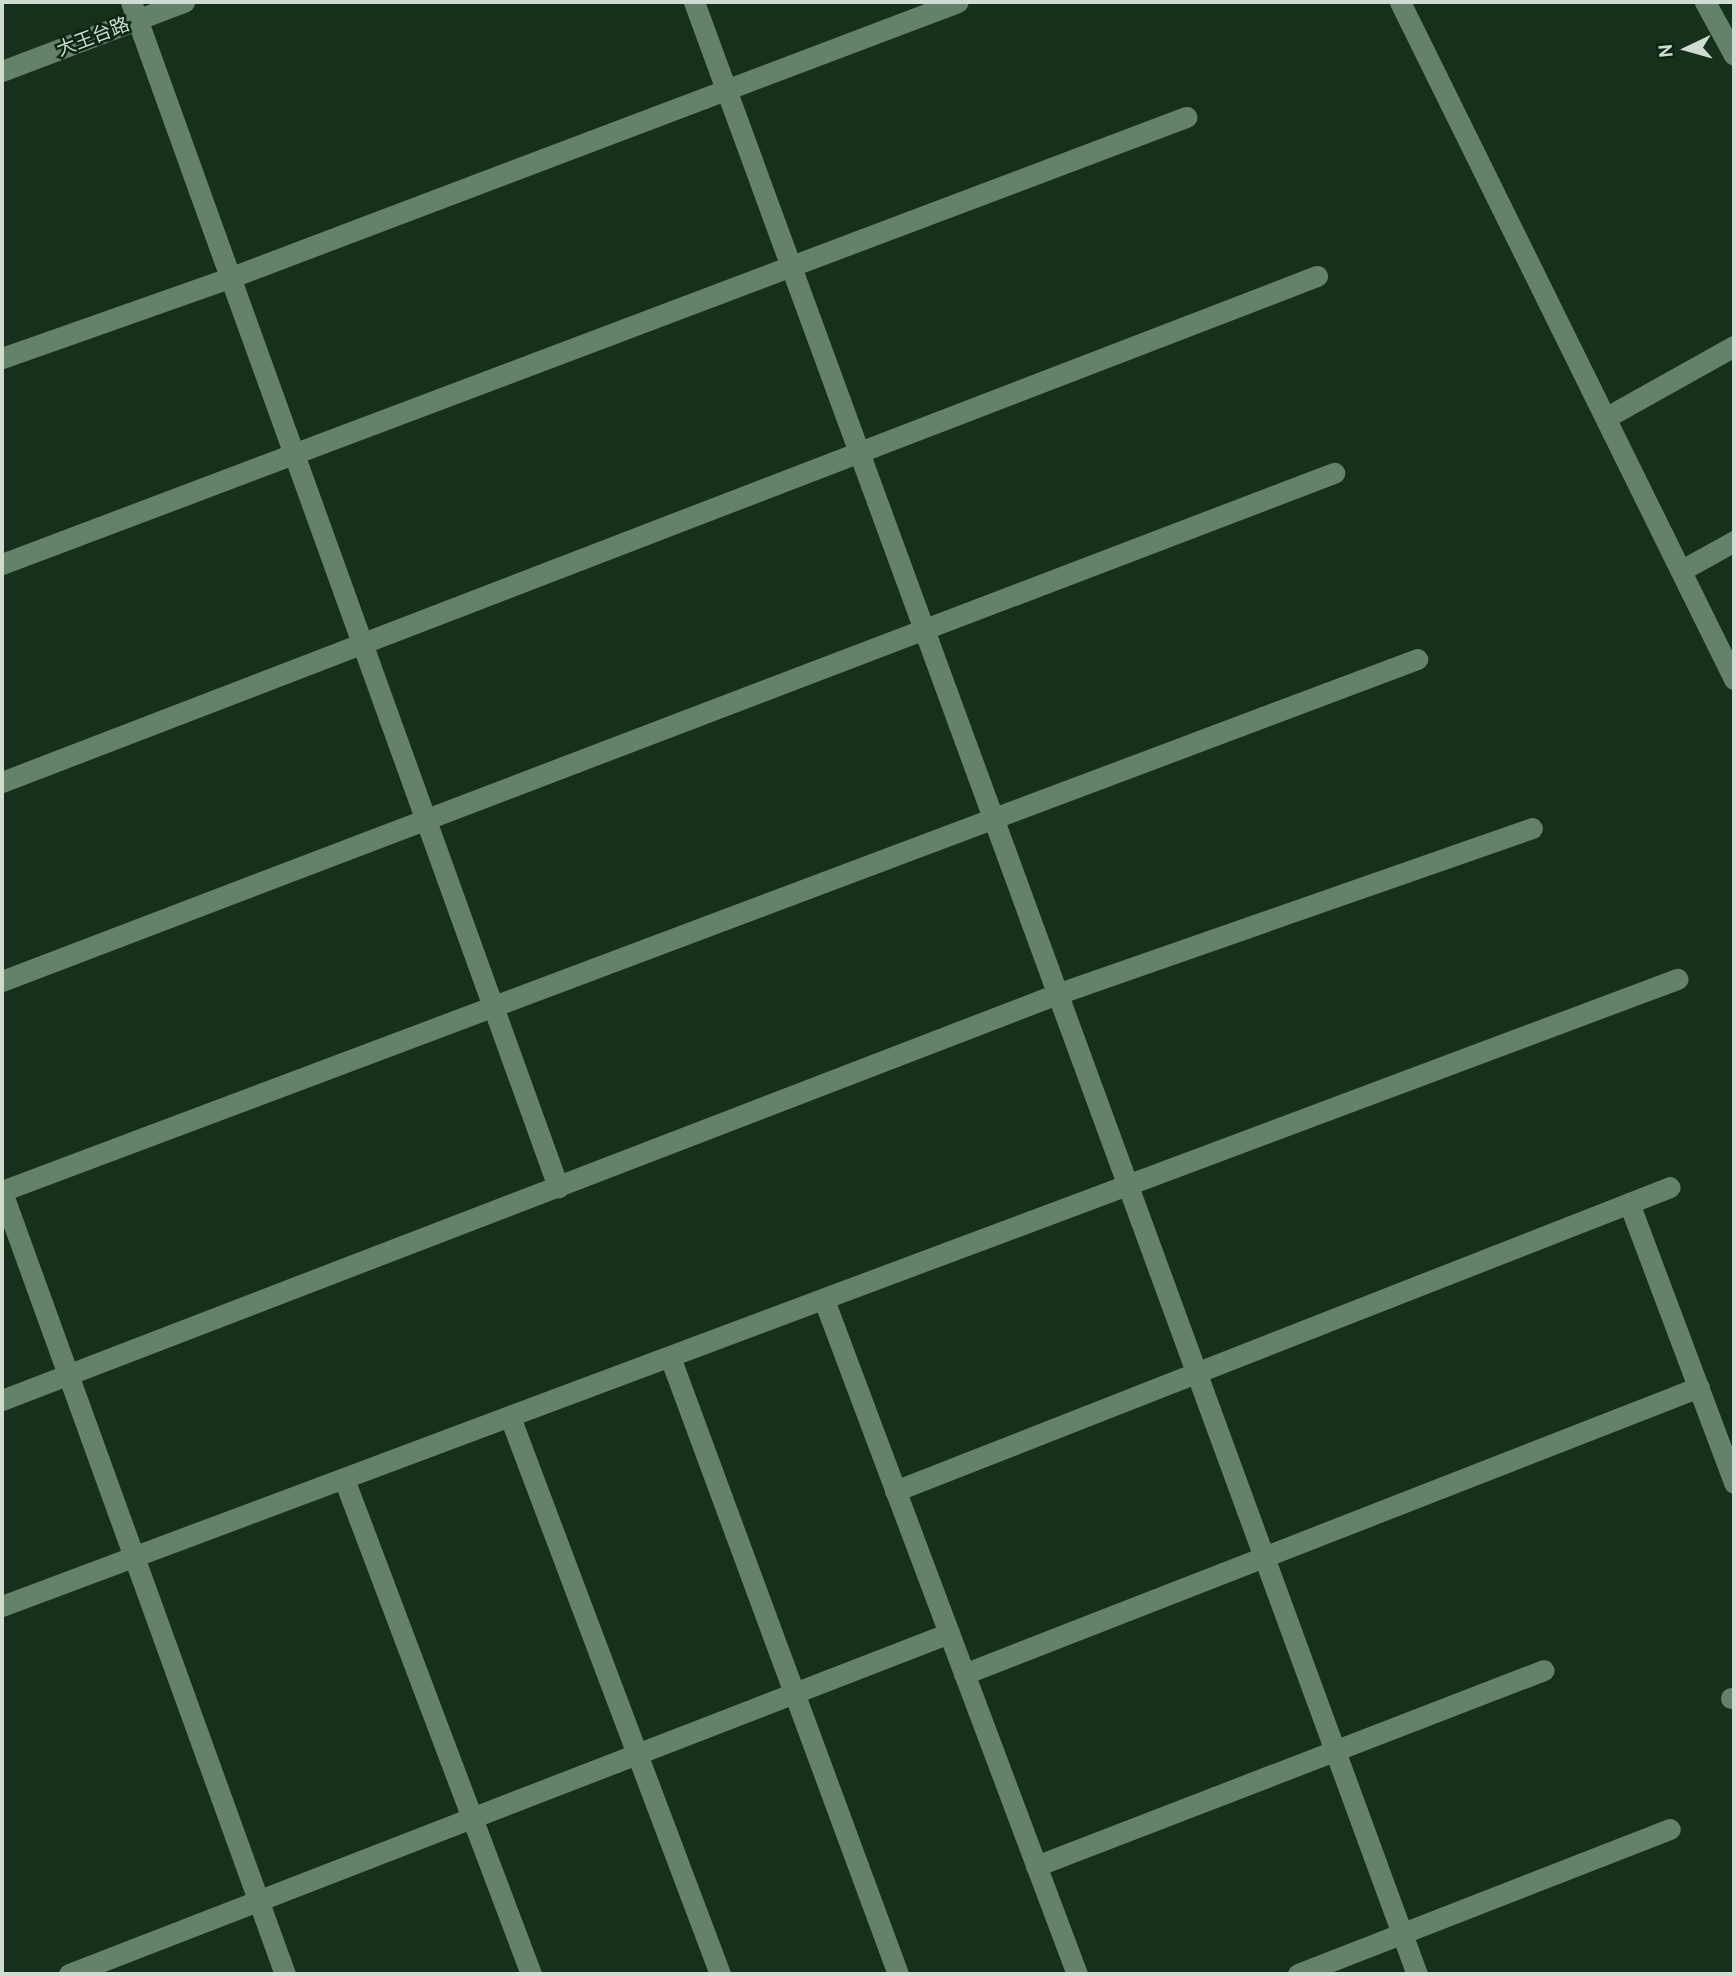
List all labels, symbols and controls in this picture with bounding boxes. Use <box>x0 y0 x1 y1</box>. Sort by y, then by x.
street label: 大王台路 <box>53 13 133 61</box>
north arrow <box>1652 14 1722 84</box>
text: N <box>1654 43 1678 59</box>

